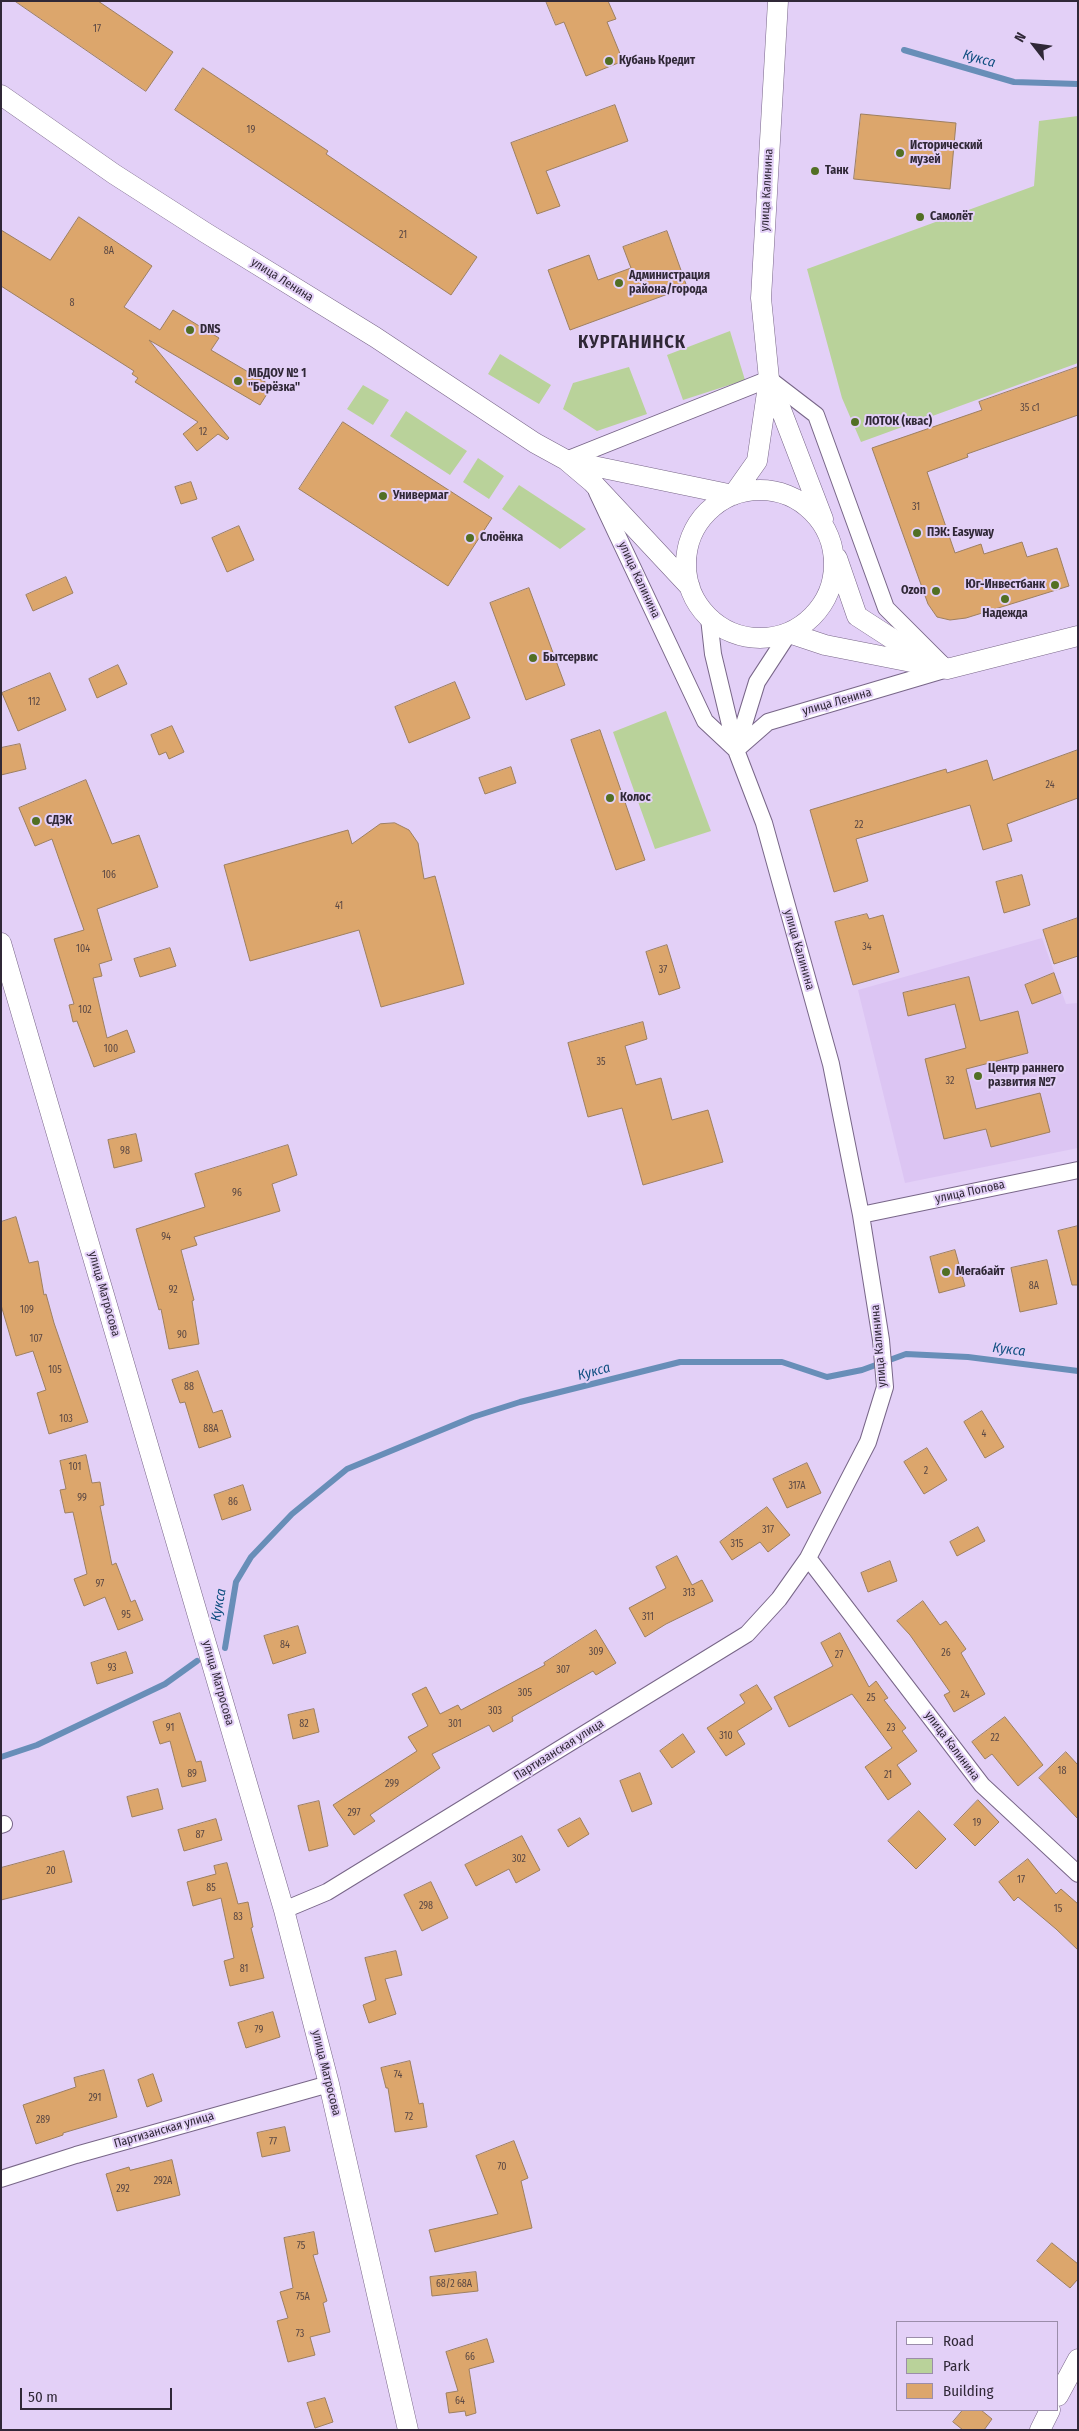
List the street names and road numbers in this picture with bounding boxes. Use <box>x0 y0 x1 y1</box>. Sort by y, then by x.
street label: улица Калинина <box>758 148 776 232</box>
street label: улица Ленина <box>248 255 316 305</box>
street label: улица Калинина <box>615 539 663 621</box>
street label: улица Ленина <box>801 685 873 719</box>
street label: улица Калинина <box>781 908 817 992</box>
street label: улица Попова <box>934 1178 1006 1206</box>
street label: улица Матросова <box>85 1250 123 1338</box>
street label: улица Калинина <box>868 1304 890 1388</box>
street label: улица Матросова <box>199 1639 237 1727</box>
street label: улица Калинина <box>921 1709 983 1783</box>
street label: Партизанская улица <box>511 1717 607 1783</box>
street label: улица Матросова <box>308 2029 344 2117</box>
street label: Партизанская улица <box>112 2109 216 2151</box>

